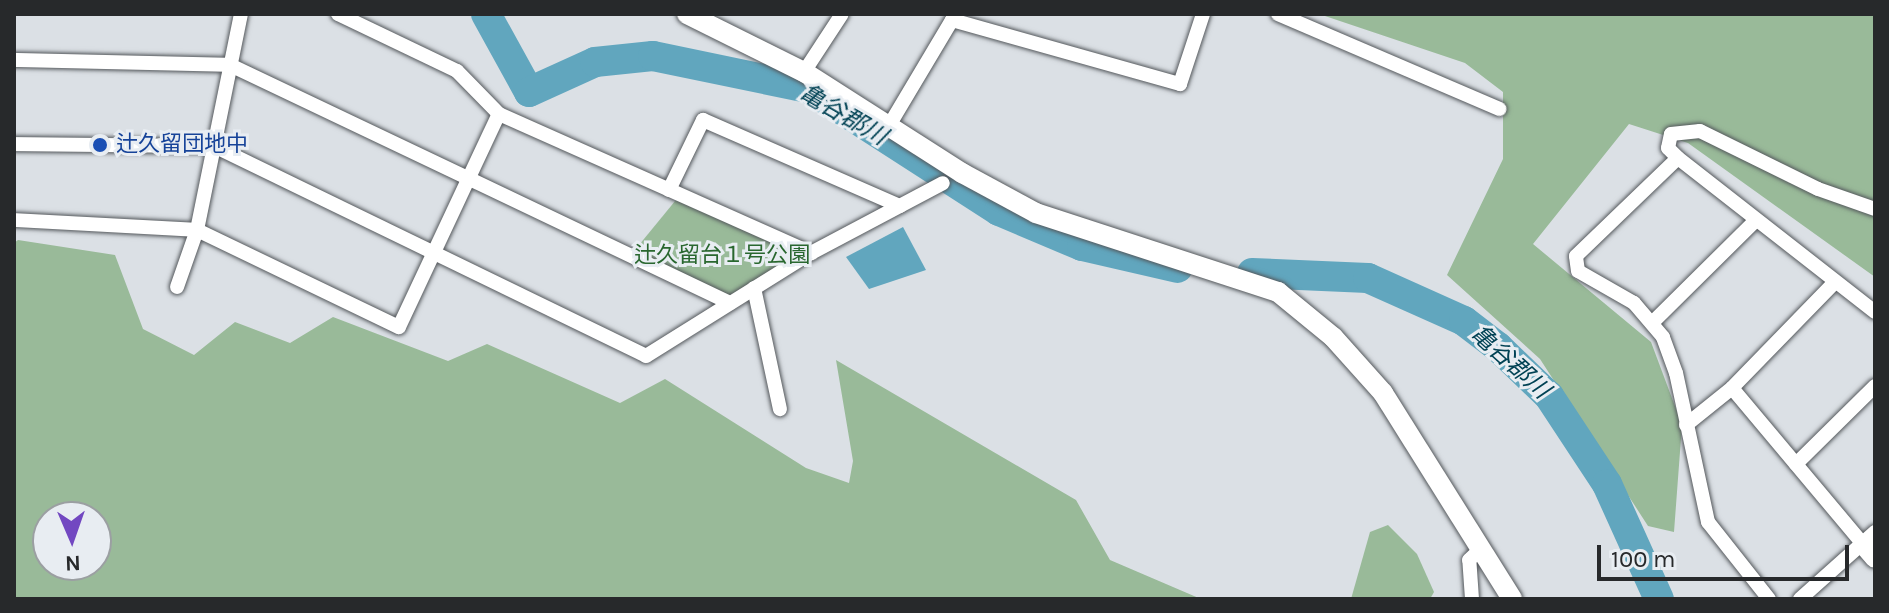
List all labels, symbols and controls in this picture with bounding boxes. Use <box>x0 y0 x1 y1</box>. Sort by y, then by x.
water label: 亀谷郡川 <box>794 79 892 151</box>
place label: 辻久留団地中 <box>116 132 248 158</box>
marker: 辻久留団地中 <box>91 136 109 154</box>
park label: 辻久留台１号公園 <box>634 243 810 269</box>
water label: 亀谷郡川 <box>1465 319 1555 405</box>
north arrow <box>32 501 112 581</box>
scale bar <box>1601 529 1853 579</box>
text: 100 m <box>1611 545 1676 573</box>
text: N <box>64 550 81 576</box>

